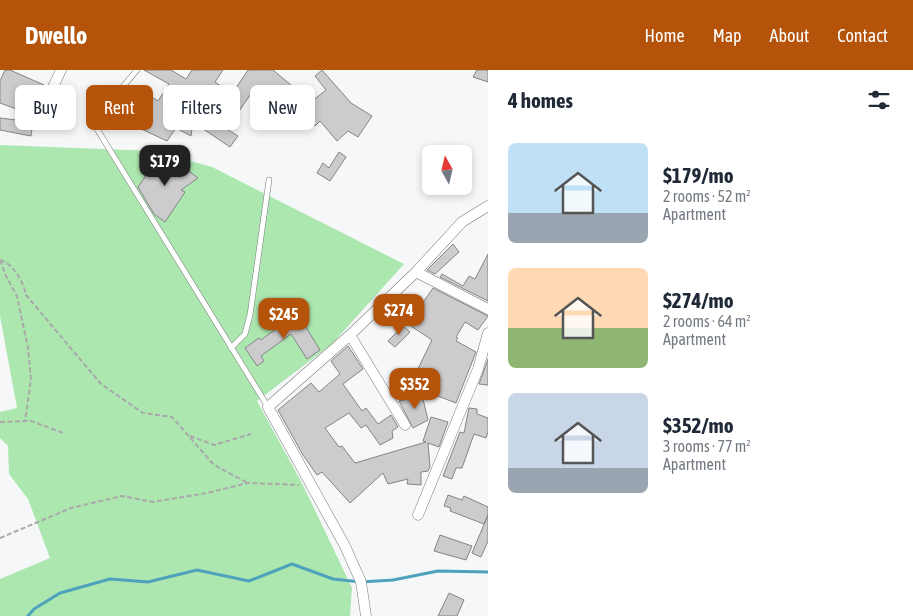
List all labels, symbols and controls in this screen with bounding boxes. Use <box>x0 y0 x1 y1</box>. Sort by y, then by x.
text: Dwello <box>25 22 87 49</box>
text: Home <box>645 25 685 46</box>
text: Map <box>713 25 742 46</box>
text: About <box>770 25 809 46</box>
text: Contact <box>837 25 888 46</box>
chip: Buy <box>15 85 76 130</box>
chip: Rent <box>86 85 153 130</box>
chip: Filters <box>163 85 240 130</box>
chip: New <box>250 85 315 130</box>
icon: filters <box>865 86 893 114</box>
text: 4 homes <box>508 88 573 112</box>
pin: $179 <box>135 144 195 187</box>
north arrow <box>422 145 472 195</box>
map controls <box>422 145 472 195</box>
text: $179 <box>150 152 180 170</box>
icon: home <box>548 163 608 223</box>
text: $179/mo <box>663 163 734 187</box>
text: 2 rooms · 52 m² <box>663 187 751 205</box>
text: Apartment <box>663 205 726 223</box>
icon: home <box>548 288 608 348</box>
text: $274/mo <box>663 288 734 312</box>
pin: $274 <box>369 294 429 336</box>
pin: $245 <box>254 298 314 340</box>
text: $274 <box>384 301 414 319</box>
text: $245 <box>269 305 299 323</box>
text: 2 rooms · 64 m² <box>663 312 751 330</box>
text: Apartment <box>663 330 726 348</box>
pin: $352 <box>385 368 445 410</box>
text: $352 <box>400 375 430 393</box>
icon: home <box>548 413 608 473</box>
text: $352/mo <box>663 413 734 437</box>
text: 3 rooms · 77 m² <box>663 437 751 455</box>
text: Apartment <box>663 455 726 473</box>

